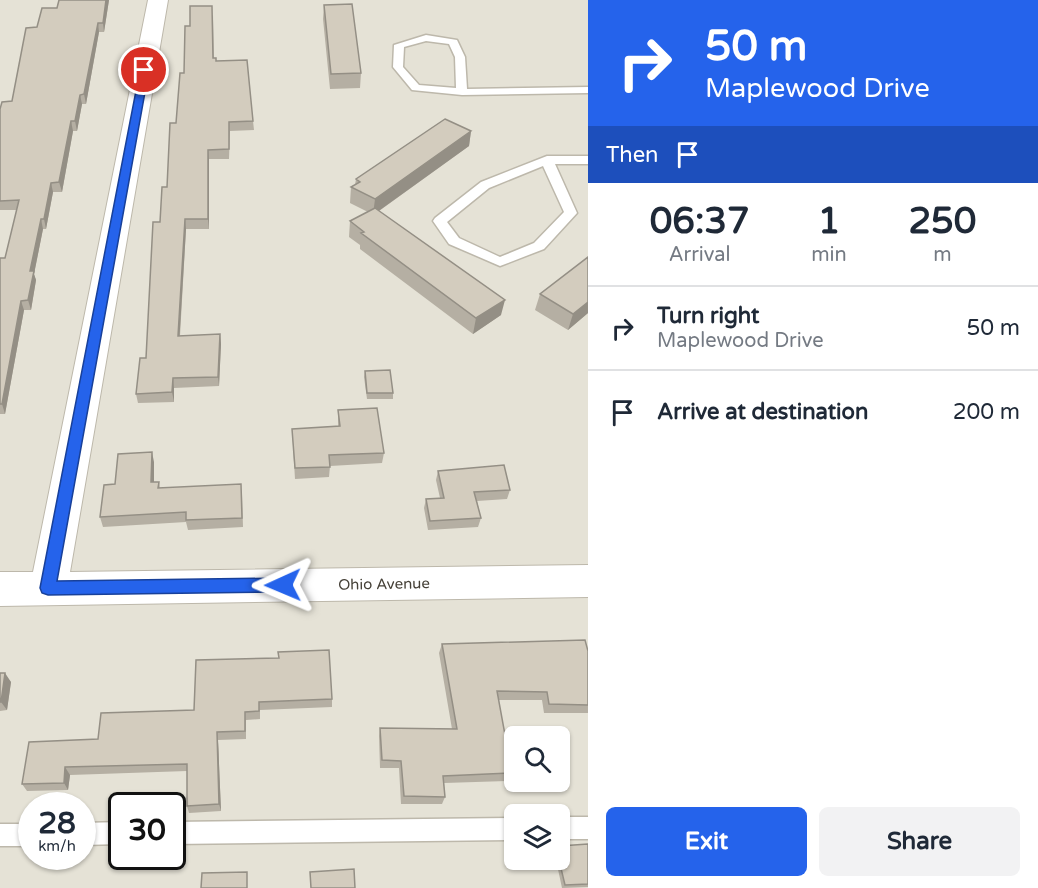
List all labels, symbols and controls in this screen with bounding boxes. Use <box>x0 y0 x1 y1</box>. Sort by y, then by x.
text: 50 m <box>705 21 807 72</box>
icon: right <box>606 24 684 102</box>
pin <box>118 44 169 95</box>
icon: arrive <box>127 53 160 86</box>
text: Maplewood Drive <box>705 72 930 105</box>
icon: arrive <box>671 138 704 171</box>
text: Then <box>606 142 659 168</box>
text: 06:37 <box>650 200 750 243</box>
text: 1 <box>818 200 840 243</box>
text: 250 <box>908 200 976 243</box>
text: Arrival <box>669 243 731 267</box>
text: min <box>811 243 847 267</box>
text: m <box>933 243 952 267</box>
text: Turn right <box>657 303 759 329</box>
icon: right <box>606 312 639 345</box>
text: 50 m <box>966 315 1020 341</box>
text: Maplewood Drive <box>657 329 823 353</box>
icon: arrive <box>606 396 639 429</box>
text: Arrive at destination <box>657 399 868 425</box>
text: 200 m <box>953 399 1020 425</box>
position arrow <box>251 553 315 617</box>
street label: Ohio Avenue <box>338 574 430 594</box>
map controls <box>504 726 570 870</box>
button: search <box>504 726 570 792</box>
speed limit sign: 30 <box>108 792 186 870</box>
button: layers <box>504 804 570 870</box>
text: 28 <box>38 805 76 842</box>
button: Exit <box>606 807 807 876</box>
button: Share <box>819 807 1020 876</box>
text: km/h <box>38 837 76 855</box>

